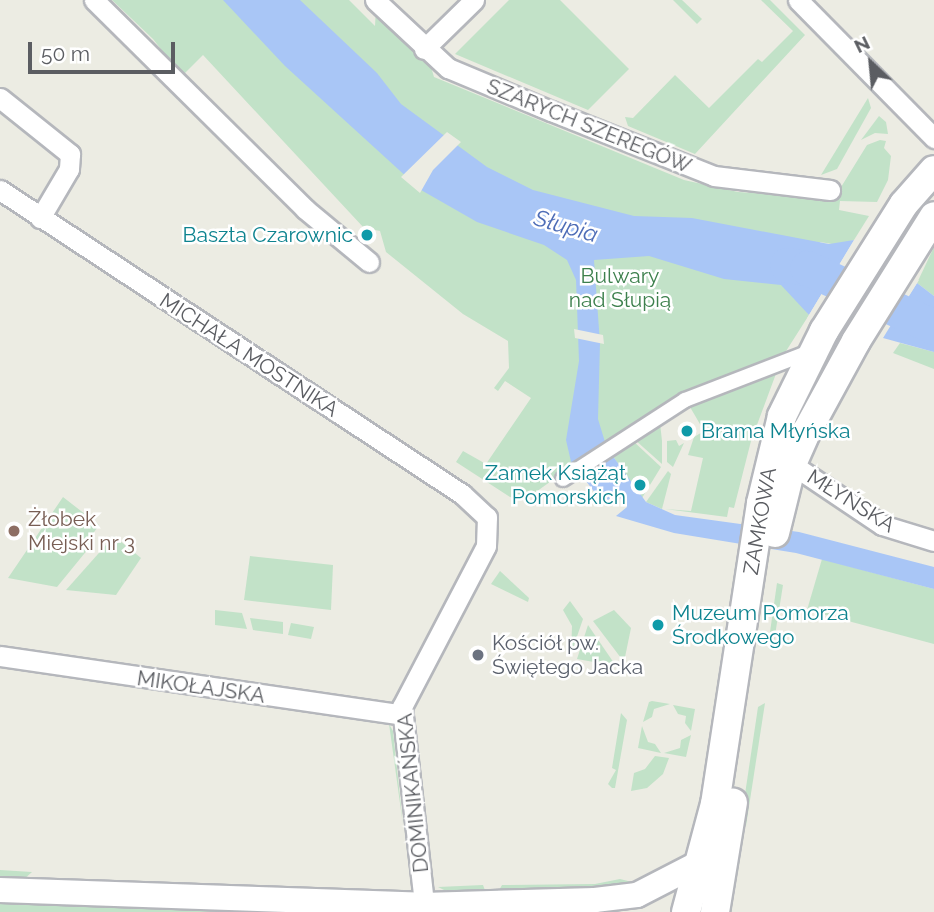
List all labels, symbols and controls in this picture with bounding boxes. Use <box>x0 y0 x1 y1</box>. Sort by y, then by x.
scale bar <box>32 28 178 72</box>
north arrow <box>836 28 906 98</box>
text: N <box>850 31 873 57</box>
text: 50 m <box>41 41 90 66</box>
street label: SZARYCH SZEREGÓW <box>483 73 695 179</box>
water label: Słupia <box>531 204 601 248</box>
place label: Baszta Czarownic <box>183 222 353 248</box>
marker: Baszta Czarownic <box>359 227 375 243</box>
park label: Bulwary nad Słupią <box>569 263 671 313</box>
street label: MICHAŁA MOSTNIKA <box>155 288 343 422</box>
place label: Brama Młyńska <box>701 418 850 444</box>
marker: Brama Młyńska <box>679 423 695 439</box>
place label: Zamek Książąt Pomorskich <box>485 460 626 510</box>
street label: MŁYŃSKA <box>802 464 900 538</box>
street label: ZAMKOWA <box>738 465 782 577</box>
marker: Zamek Książąt Pomorskich <box>632 477 648 493</box>
place label: Żłobek Miejski nr 3 <box>28 506 135 556</box>
marker: Żłobek Miejski nr 3 <box>6 523 22 539</box>
place label: Muzeum Pomorza Środkowego <box>672 600 849 650</box>
marker: Muzeum Pomorza Środkowego <box>650 617 666 633</box>
place label: Kościół pw. Świętego Jacka <box>492 630 644 680</box>
marker: Kościół pw. Świętego Jacka <box>470 647 486 663</box>
street label: MIKOŁAJSKA <box>135 666 267 708</box>
street label: DOMINIKAŃSKA <box>392 712 434 874</box>

